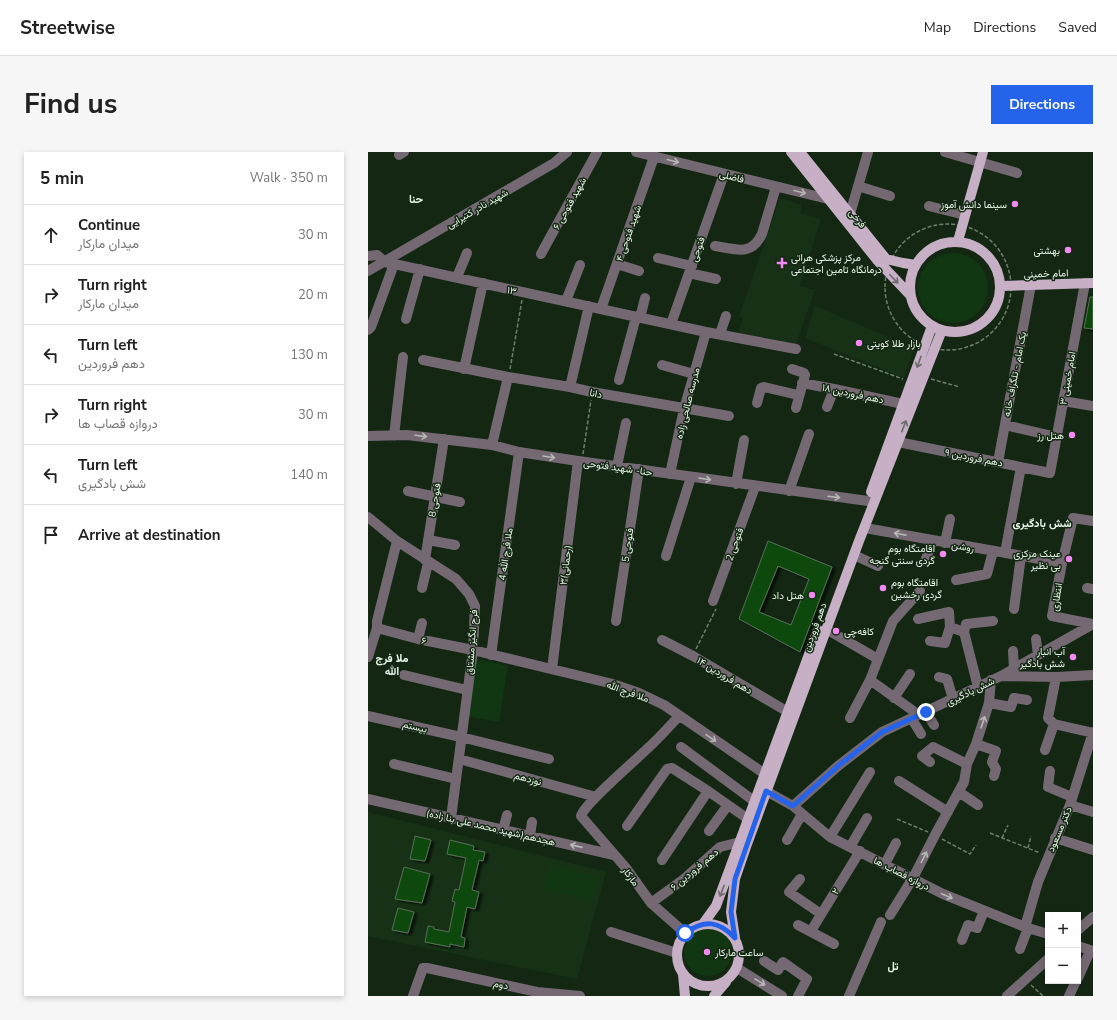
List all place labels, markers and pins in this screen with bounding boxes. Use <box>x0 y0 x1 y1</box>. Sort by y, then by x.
place label: سینما دانش آموز <box>940 198 1007 212</box>
marker: سینما دانش آموز <box>1010 199 1020 209</box>
place label: بهشتی <box>1034 244 1060 258</box>
marker: بهشتی <box>1063 245 1073 255</box>
place label: مرکز پزشکی هراتی درمانگاه تامین اجتماعی <box>791 251 882 277</box>
marker: مرکز پزشکی هراتی درمانگاه تامین اجتماعی <box>776 257 788 269</box>
place label: بازار طلا کویتی <box>867 337 921 351</box>
marker: بازار طلا کویتی <box>854 338 864 348</box>
place label: هتل رز <box>1036 429 1064 443</box>
marker: هتل رز <box>1067 430 1077 440</box>
place label: اقامتگاه بوم گردی سنتی گنجه <box>869 542 936 568</box>
place label: عینک مرکزی بی نظیر <box>1013 547 1061 573</box>
marker: اقامتگاه بوم گردی سنتی گنجه <box>938 549 948 559</box>
marker: عینک مرکزی بی نظیر <box>1064 554 1074 564</box>
place label: اقامتگاه بوم گردی رخشین <box>891 576 942 602</box>
marker: اقامتگاه بوم گردی رخشین <box>878 583 888 593</box>
place label: هتل داد <box>772 589 804 603</box>
marker: هتل داد <box>807 590 817 600</box>
place label: کافه‌چی <box>844 625 875 639</box>
marker: کافه‌چی <box>831 626 841 636</box>
place label: آب انبار شش بادگیر <box>1019 645 1066 671</box>
marker: آب انبار شش بادگیر <box>1068 652 1078 662</box>
place label: ساعت مارکار <box>714 946 764 960</box>
marker: ساعت مارکار <box>702 947 712 957</box>

